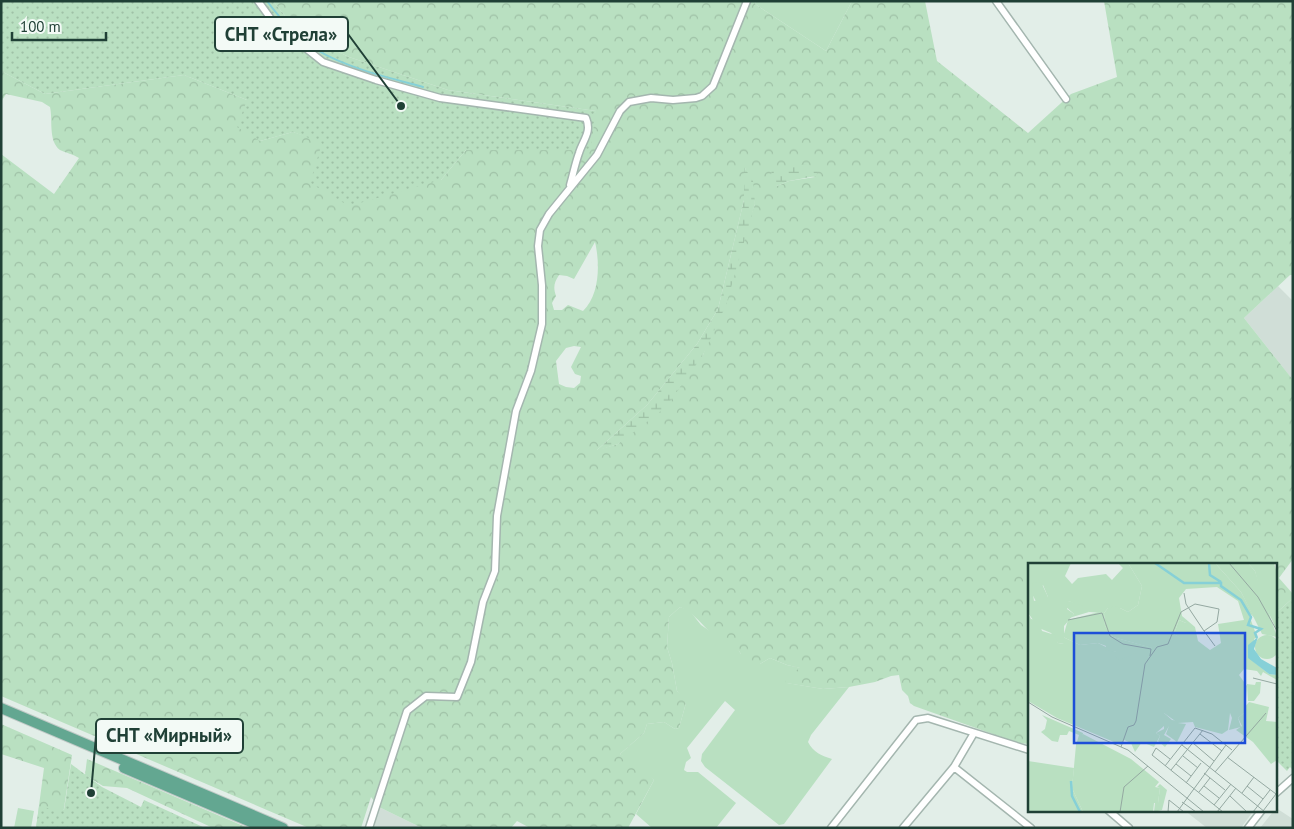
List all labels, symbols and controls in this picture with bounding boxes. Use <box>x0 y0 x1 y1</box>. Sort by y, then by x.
scale bar <box>12 10 106 42</box>
text: 100 m <box>20 17 61 36</box>
callout: СНТ «Стрела» <box>215 17 348 51</box>
text: СНТ «Стрела» <box>225 22 337 46</box>
inset map <box>1028 563 1276 812</box>
callout: СНТ «Мирный» <box>96 719 243 753</box>
text: СНТ «Мирный» <box>106 723 232 747</box>

